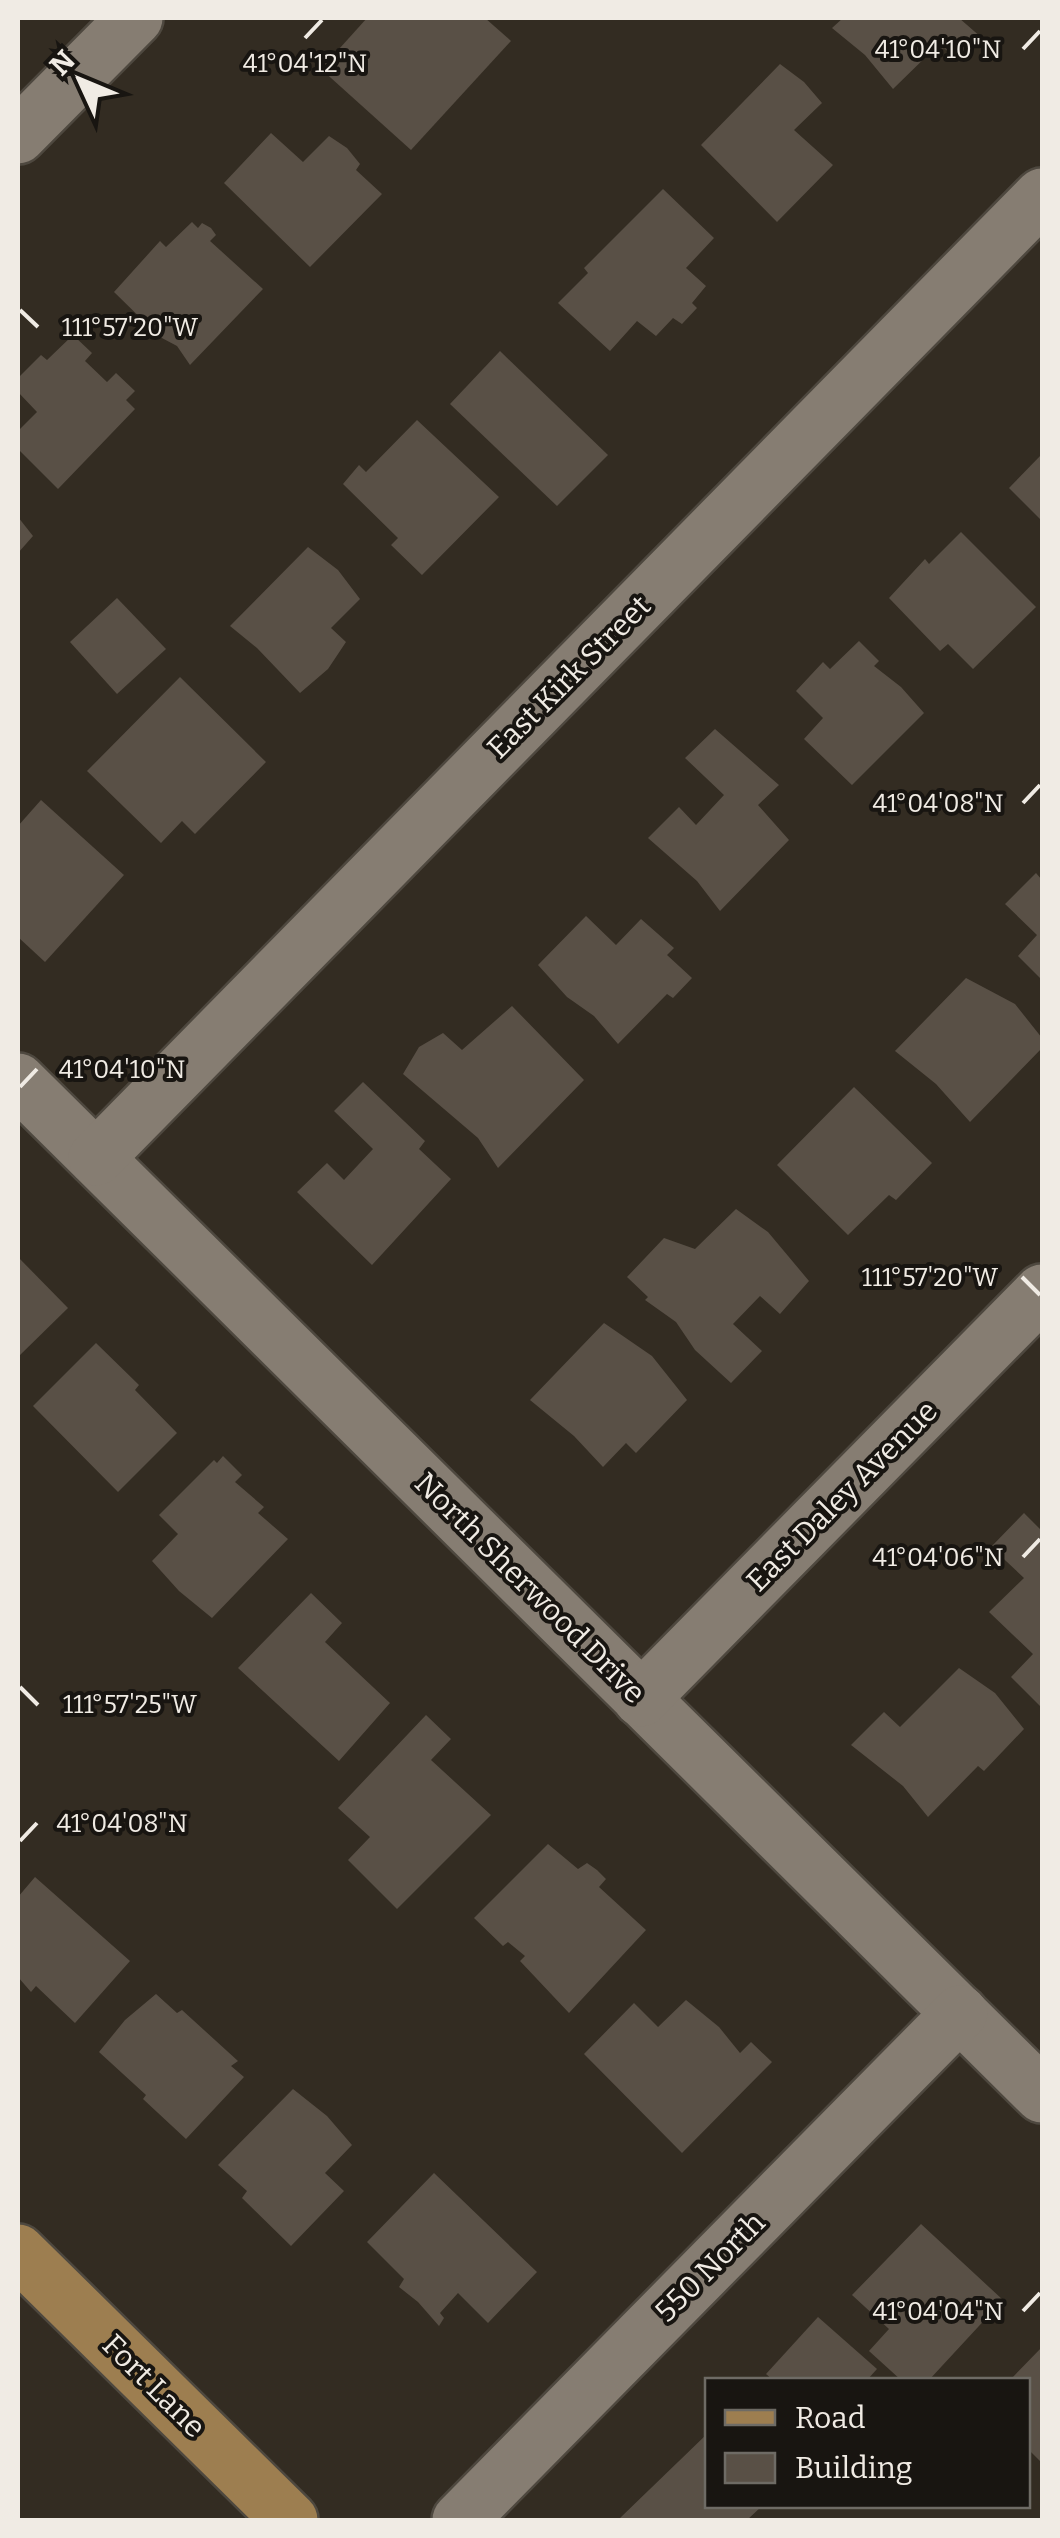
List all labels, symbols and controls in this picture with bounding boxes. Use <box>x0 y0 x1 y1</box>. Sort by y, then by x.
north arrow <box>30 30 130 130</box>
text: 41°04'10"N <box>875 35 1001 65</box>
text: N <box>43 44 82 82</box>
text: 41°04'12"N <box>243 49 367 79</box>
text: 111°57'20"W <box>62 313 199 343</box>
street label: East Kirk Street <box>480 588 658 766</box>
text: 41°04'08"N <box>872 789 1004 819</box>
text: 41°04'10"N <box>59 1055 185 1085</box>
text: 111°57'20"W <box>862 1263 999 1293</box>
street label: East Daley Avenue <box>739 1393 945 1599</box>
street label: North Sherwood Drive <box>407 1465 653 1711</box>
text: 41°04'06"N <box>872 1543 1004 1573</box>
text: 111°57'25"W <box>63 1690 197 1720</box>
text: 41°04'08"N <box>56 1809 188 1839</box>
street label: 550 North <box>648 2204 773 2329</box>
text: 41°04'04"N <box>872 2297 1004 2327</box>
street label: Fort Lane <box>95 2327 213 2445</box>
legend <box>705 2378 1030 2508</box>
text: Road <box>795 2400 866 2436</box>
text: Building <box>795 2450 913 2486</box>

